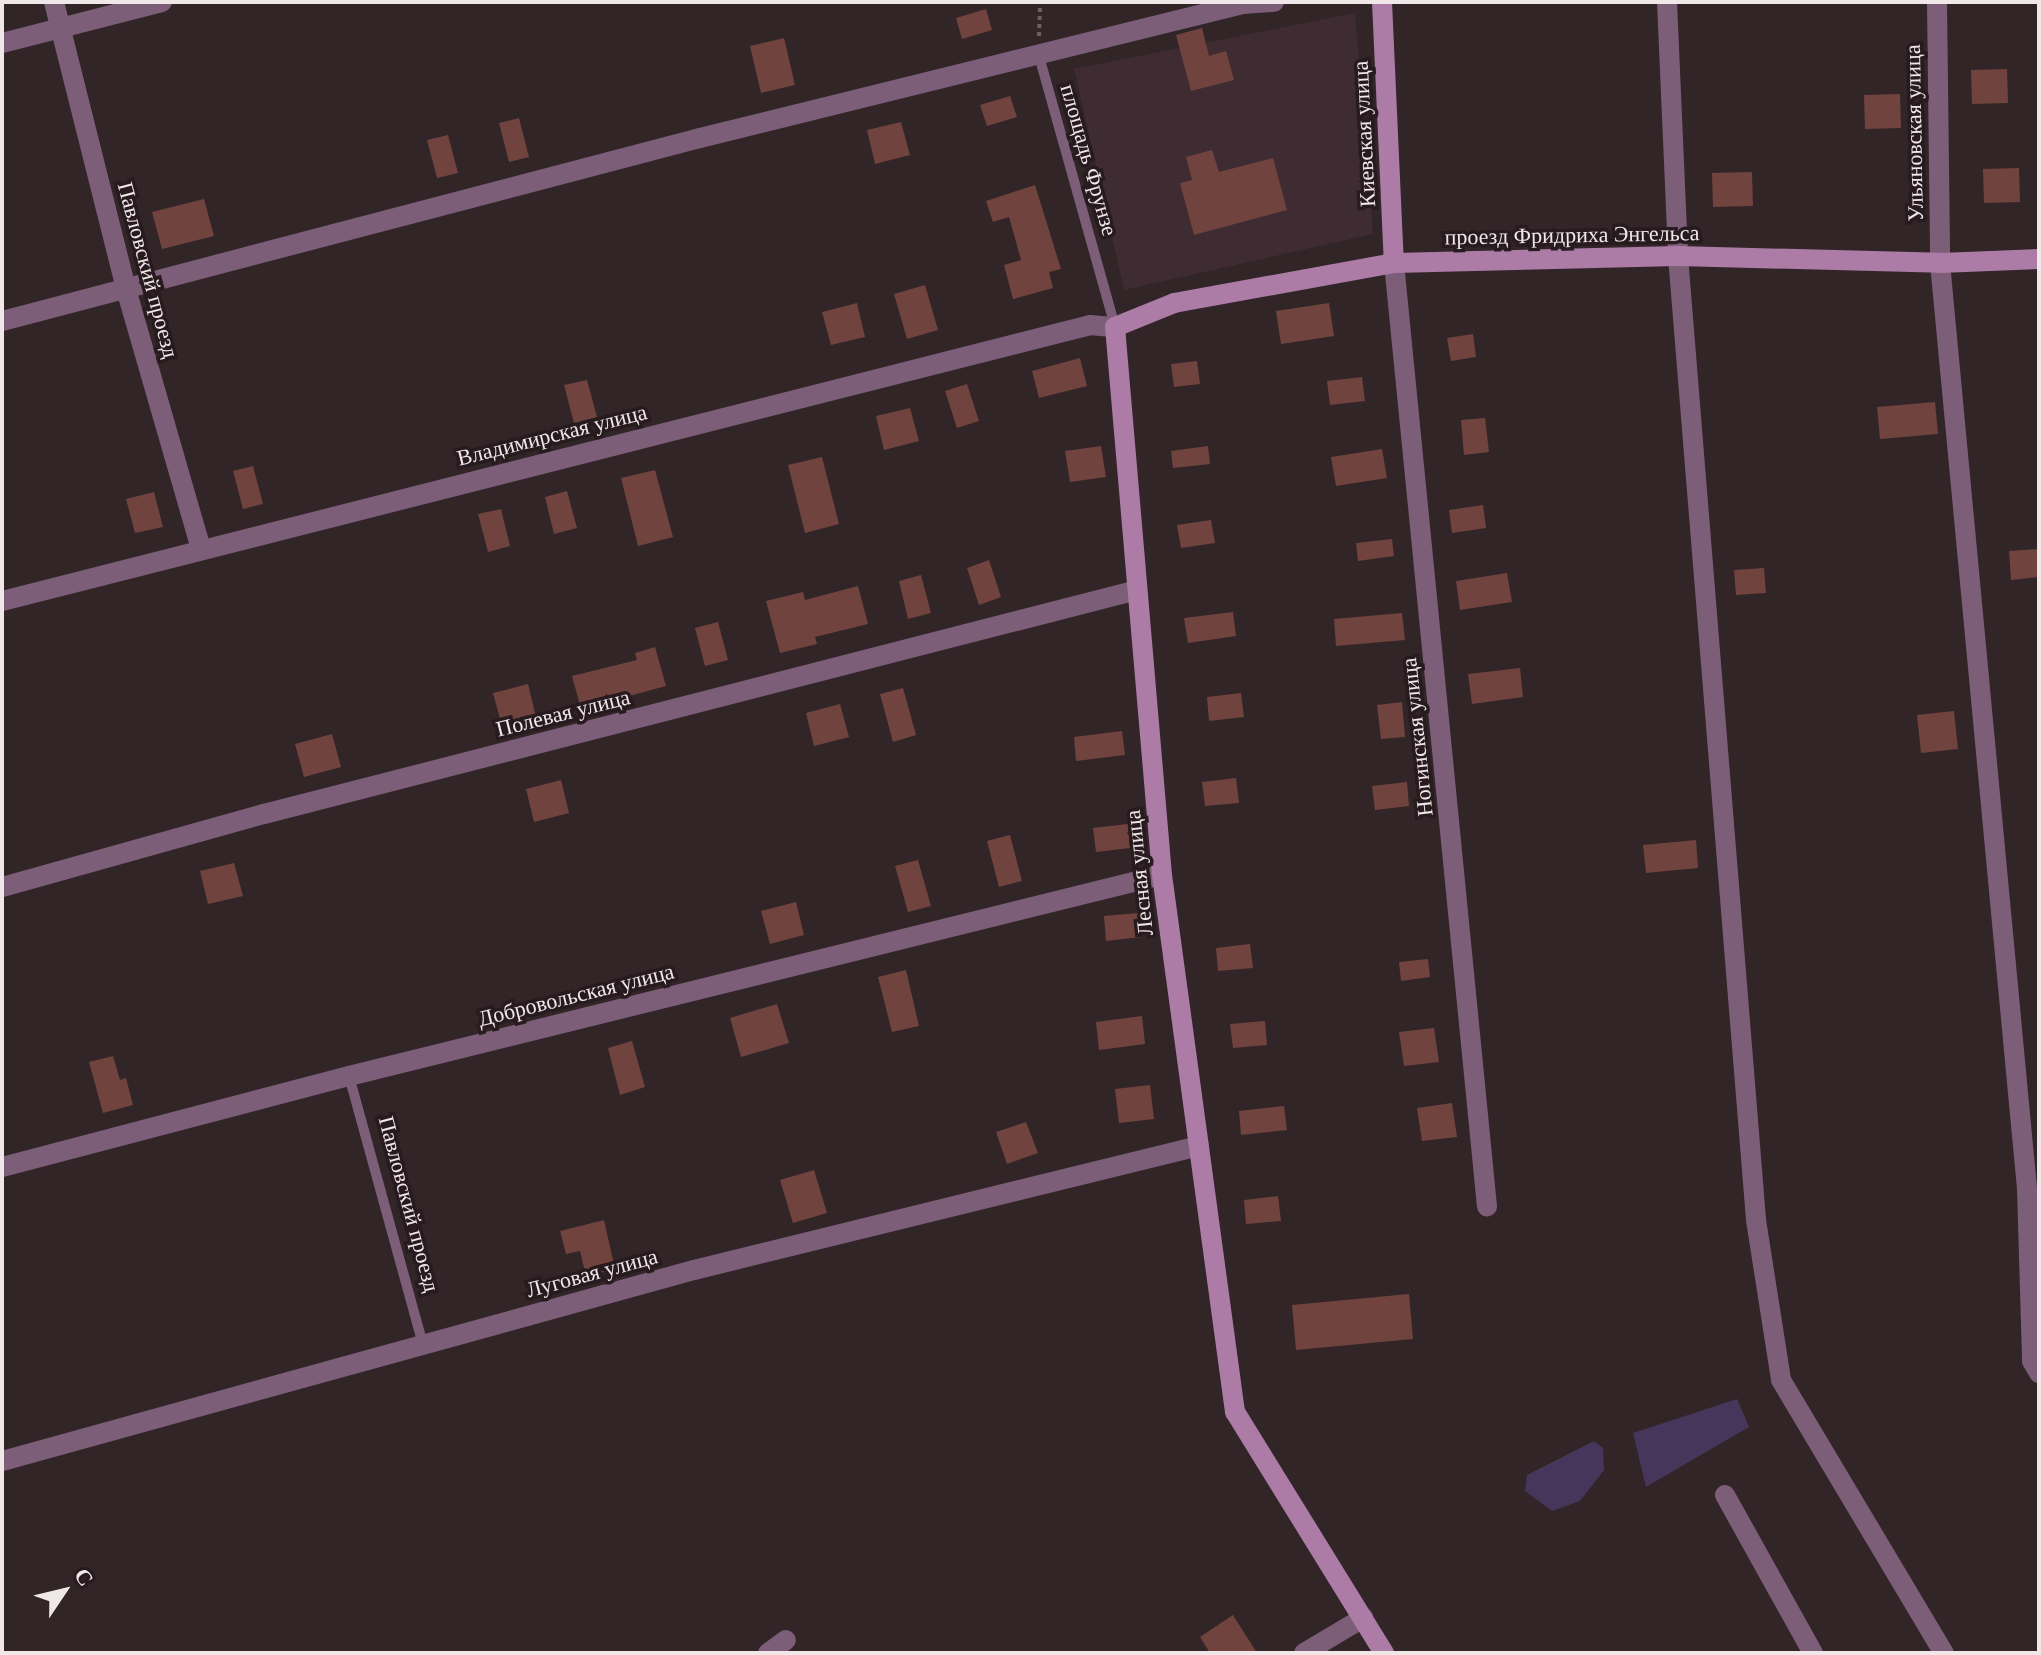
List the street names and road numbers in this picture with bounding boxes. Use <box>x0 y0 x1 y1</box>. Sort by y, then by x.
street label: Ульяновская улица <box>1899 44 1929 222</box>
street label: Киевская улица <box>1347 60 1381 208</box>
street label: площадь Фрунзе <box>1055 81 1123 239</box>
street label: Павловский проезд <box>112 179 184 361</box>
street label: проезд Фридриха Энгельса <box>1444 220 1700 250</box>
street label: Владимирская улица <box>454 399 650 471</box>
street label: Ногинская улица <box>1396 656 1438 818</box>
street label: Полевая улица <box>493 684 633 742</box>
street label: Лесная улица <box>1119 809 1159 937</box>
street label: Добровольская улица <box>475 958 677 1032</box>
street label: Павловский проезд <box>373 1113 445 1295</box>
street label: Луговая улица <box>524 1243 660 1303</box>

